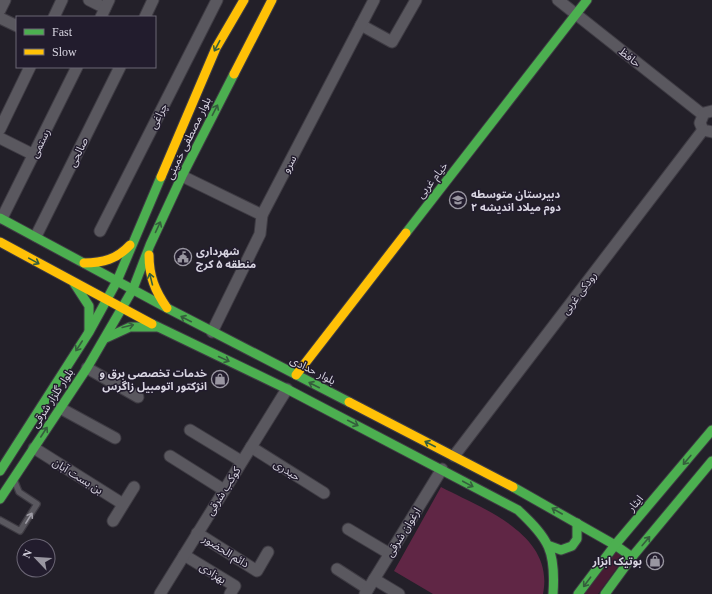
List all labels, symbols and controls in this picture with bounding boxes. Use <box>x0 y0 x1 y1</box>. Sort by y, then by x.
legend <box>16 16 156 68</box>
text: Fast <box>52 25 73 39</box>
one-way arrow <box>213 40 221 52</box>
text: Slow <box>52 45 77 59</box>
street label: حافظ <box>617 45 643 69</box>
street label: بلوار مصطفی خمینی <box>163 95 214 182</box>
street label: چراغی <box>147 101 171 132</box>
one-way arrow <box>212 105 219 117</box>
street label: رستمی <box>28 126 53 160</box>
street label: صالحی <box>66 135 91 169</box>
street label: سرو <box>279 153 300 175</box>
street label: خیام غربی <box>414 159 452 202</box>
place label: دبیرستان متوسطه دوم میلاد اندیشه ۲ <box>471 188 561 216</box>
school or university icon: دبیرستان متوسطه دوم میلاد اندیشه ۲ <box>448 190 468 210</box>
one-way arrow <box>155 222 162 234</box>
place label: شهرداری منطقه ۵ کرج <box>196 245 256 272</box>
public building icon: شهرداری منطقه ۵ کرج <box>173 247 193 267</box>
one-way arrow <box>28 258 40 265</box>
street label: رودکی غربی <box>559 269 600 317</box>
one-way arrow <box>146 272 154 285</box>
one-way arrow <box>181 314 193 322</box>
one-way arrow <box>121 322 134 330</box>
one-way arrow <box>75 341 84 352</box>
street label: بلوار حدادی <box>288 353 338 387</box>
one-way arrow <box>218 356 230 363</box>
street label: بلوار گلزار شرقی <box>28 366 76 430</box>
place label: خدمات تخصصی برق و انژکتور اتومبیل زاگرس <box>100 367 207 393</box>
shop icon: خدمات تخصصی برق و انژکتور اتومبیل زاگرس <box>210 369 230 389</box>
one-way arrow <box>309 380 321 388</box>
one-way arrow <box>347 420 359 428</box>
one-way arrow <box>41 426 49 438</box>
one-way arrow <box>424 440 436 447</box>
one-way arrow <box>682 454 691 465</box>
street label: بن بست آبان <box>50 456 105 497</box>
street label: حیدری <box>271 457 303 484</box>
street label: کوکب شرقی <box>203 464 244 518</box>
one-way arrow <box>462 480 474 488</box>
street label: ایثار <box>624 493 646 515</box>
street label: ارغوان شرقی <box>383 505 424 559</box>
one-way arrow <box>551 507 563 515</box>
one-way arrow <box>25 512 33 524</box>
street label: دائم الحضور <box>198 532 251 572</box>
one-way arrow <box>641 535 650 546</box>
north arrow <box>16 538 56 578</box>
text: N <box>20 548 34 560</box>
shop icon: بوتیک ابزار <box>645 551 665 571</box>
place label: بوتیک ابزار <box>591 555 642 568</box>
street label: بهزادی <box>197 560 228 587</box>
one-way arrow <box>583 577 591 588</box>

